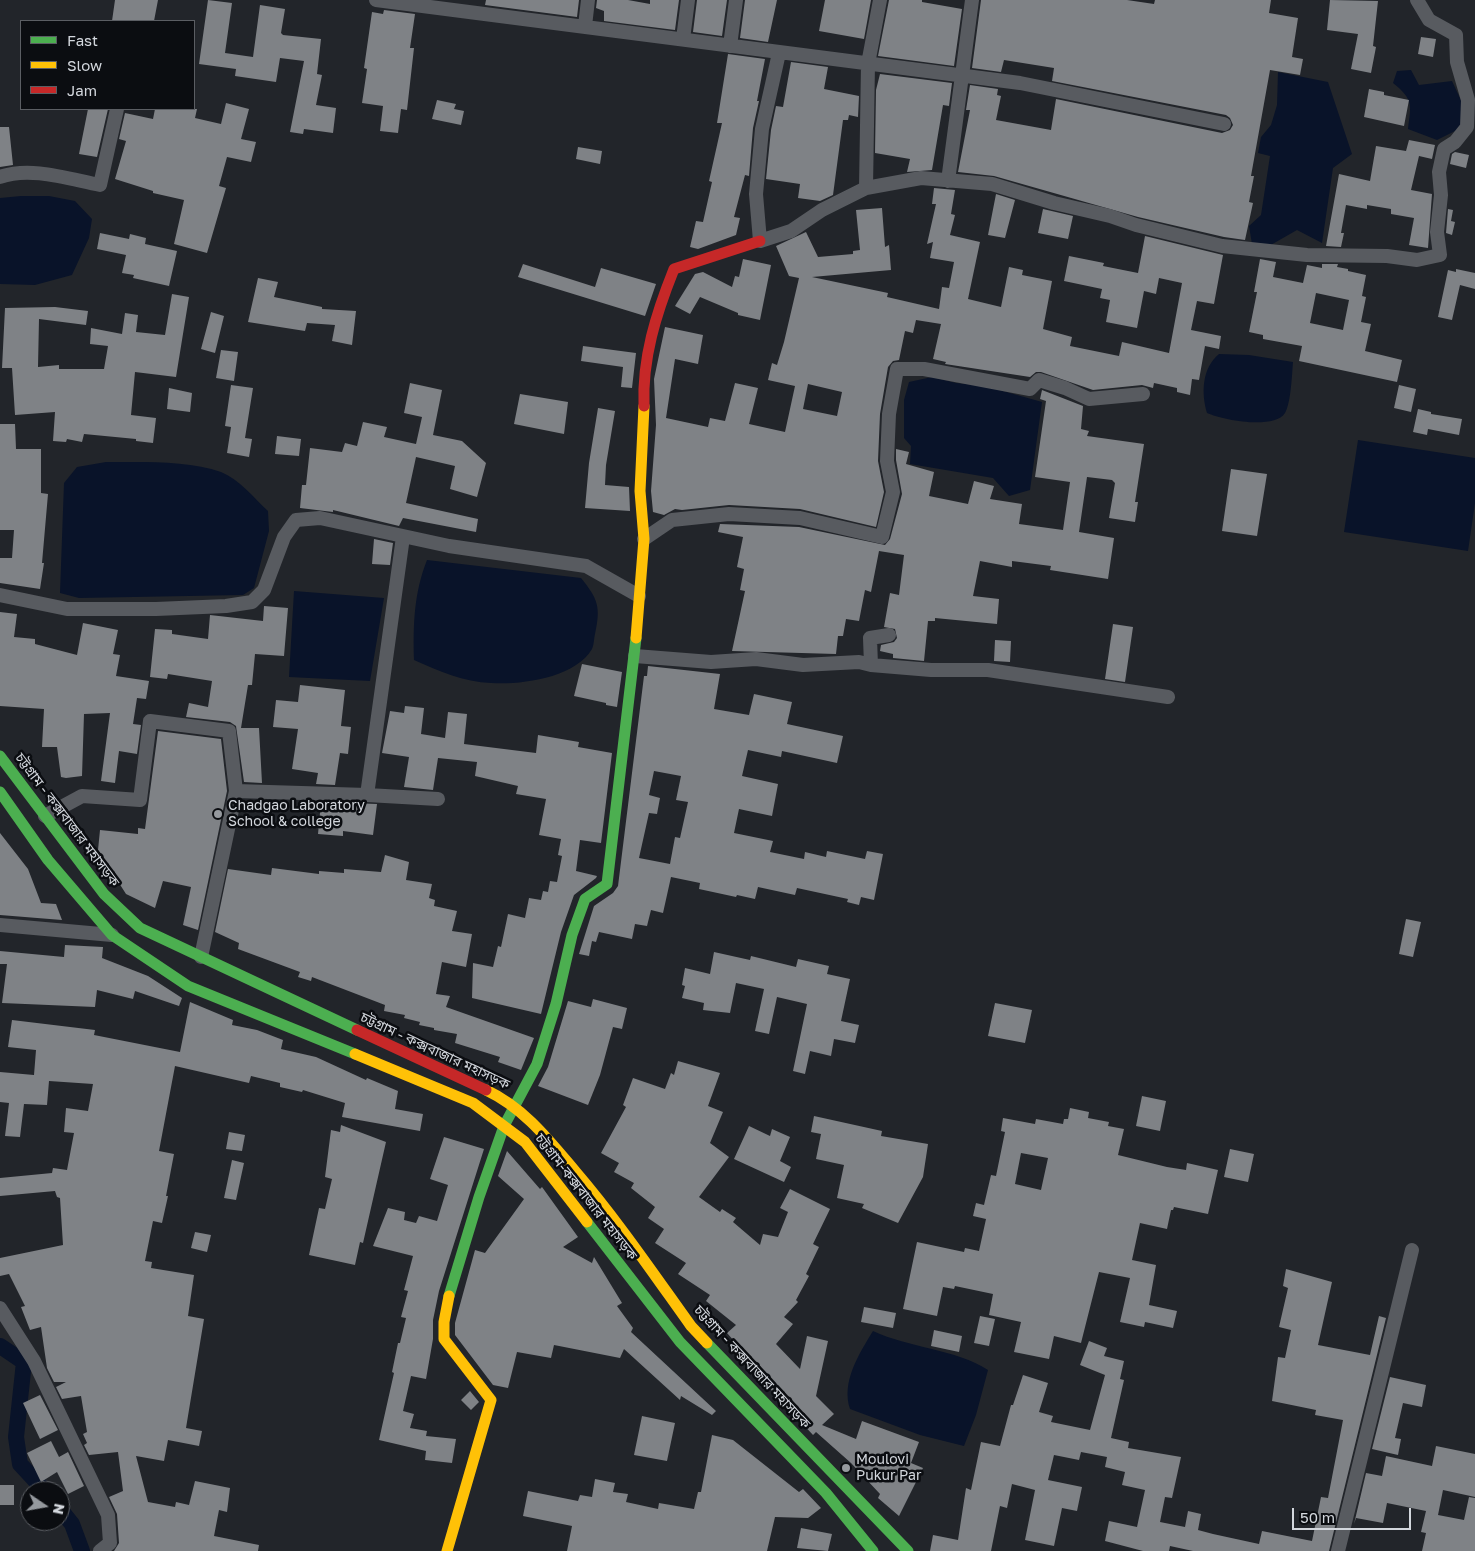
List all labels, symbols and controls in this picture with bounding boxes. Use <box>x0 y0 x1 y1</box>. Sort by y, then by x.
legend <box>20 20 195 110</box>
text: Fast <box>67 31 98 49</box>
text: Slow <box>67 56 102 74</box>
text: Jam <box>67 81 97 99</box>
street label: চট্টগ্রাম - কক্সবাজার মহাসড়ক <box>11 750 123 890</box>
place label: Chadgao Laboratory School & college <box>228 798 365 830</box>
marker: Chadgao Laboratory School & college <box>212 808 224 820</box>
street label: চট্টগ্রাম - কক্সবাজার মহাসড়ক <box>358 1009 512 1093</box>
street label: চট্টগ্রাম-কক্সবাজার মহাসড়ক <box>531 1130 641 1264</box>
street label: চট্টগ্রাম - কক্সবাজার মহাসড়ক <box>690 1302 814 1432</box>
place label: Moulovi Pukur Par <box>856 1452 921 1484</box>
marker: Moulovi Pukur Par <box>840 1462 852 1474</box>
north arrow <box>20 1481 70 1531</box>
scale bar <box>1295 1498 1414 1530</box>
text: N <box>50 1502 69 1516</box>
text: 50 m <box>1300 1508 1335 1526</box>

